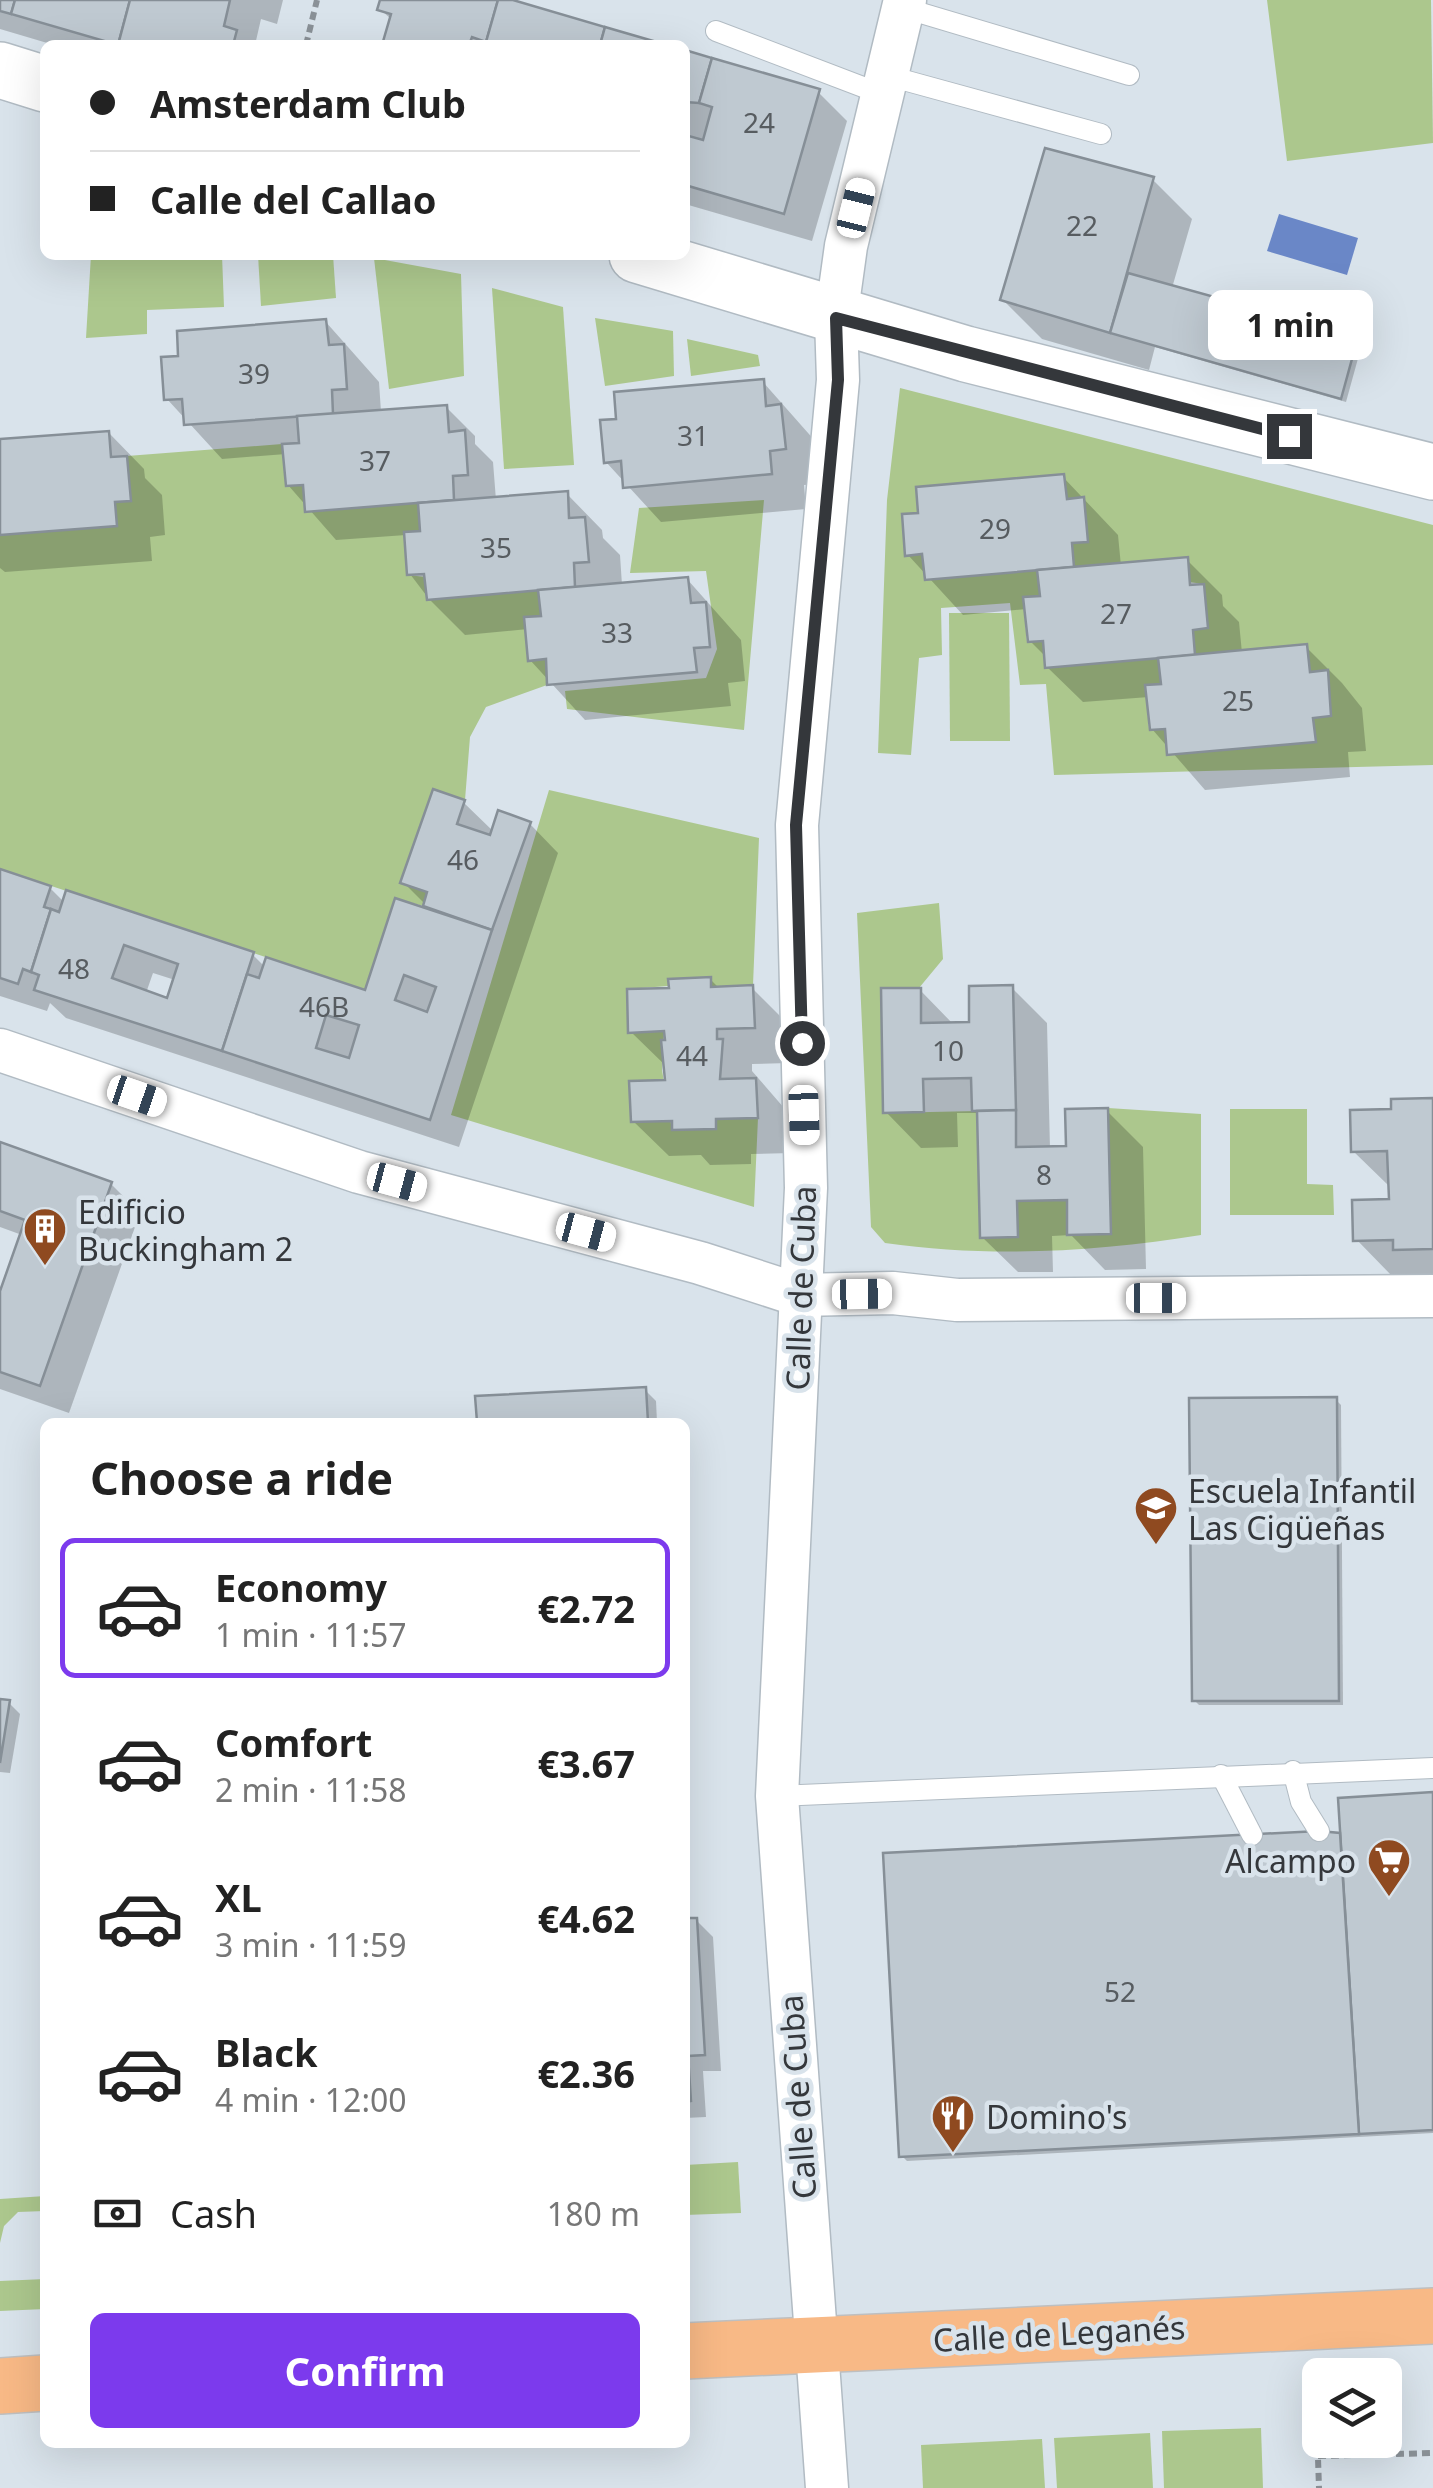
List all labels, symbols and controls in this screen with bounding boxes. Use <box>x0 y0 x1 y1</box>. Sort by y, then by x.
text: Amsterdam Club <box>150 77 466 129</box>
house number: 24 <box>743 103 775 141</box>
text: Calle del Callao <box>150 173 437 225</box>
car <box>834 175 878 241</box>
house number: 22 <box>1066 206 1098 244</box>
callout: 1 min <box>1206 291 1372 361</box>
text: 1 min <box>1246 303 1335 346</box>
house number: 39 <box>238 354 270 392</box>
route end <box>1267 414 1312 459</box>
house number: 31 <box>677 416 709 454</box>
house number: 37 <box>359 441 391 479</box>
house number: 29 <box>979 509 1011 547</box>
house number: 35 <box>480 528 512 566</box>
house number: 27 <box>1100 594 1132 632</box>
house number: 33 <box>601 613 633 651</box>
house number: 25 <box>1222 681 1254 719</box>
house number: 46 <box>447 840 479 878</box>
house number: 48 <box>58 949 90 987</box>
house number: 46B <box>299 987 349 1025</box>
route start <box>780 1021 825 1066</box>
house number: 10 <box>932 1031 964 1069</box>
house number: 44 <box>676 1036 708 1074</box>
car <box>104 1072 170 1120</box>
car <box>788 1084 820 1146</box>
house number: 8 <box>1036 1155 1052 1193</box>
car <box>364 1160 430 1204</box>
street label: Calle de Cuba <box>775 1185 825 1391</box>
place label: Edificio Buckingham 2 <box>78 1190 293 1270</box>
building icon: Edificio Buckingham 2 <box>22 1206 68 1267</box>
car <box>553 1210 619 1254</box>
car <box>832 1278 892 1310</box>
car <box>1126 1283 1186 1313</box>
text: Choose a ride <box>90 1447 393 1508</box>
place label: Escuela Infantil Las Cigüeñas <box>1188 1469 1416 1549</box>
school or university icon: Escuela Infantil Las Cigüeñas <box>1133 1485 1179 1546</box>
text: Economy <box>215 1561 387 1613</box>
icon: car <box>95 1563 185 1653</box>
text: €2.72 <box>537 1582 635 1634</box>
text: 1 min · 11:57 <box>215 1613 407 1656</box>
text: Comfort <box>215 1716 372 1768</box>
icon: car <box>95 1718 185 1808</box>
text: €3.67 <box>537 1737 635 1789</box>
text: 2 min · 11:58 <box>215 1768 407 1811</box>
supermarket icon: Alcampo <box>1366 1837 1412 1898</box>
place label: Alcampo <box>1225 1839 1356 1882</box>
text: XL <box>215 1871 262 1923</box>
icon: car <box>95 1873 185 1963</box>
text: €4.62 <box>537 1892 635 1944</box>
text: 3 min · 11:59 <box>215 1923 407 1966</box>
house number: 52 <box>1104 1972 1136 2010</box>
street label: Calle de Cuba <box>768 1993 826 2201</box>
text: Black <box>215 2026 318 2078</box>
icon: car <box>95 2028 185 2118</box>
text: €2.36 <box>537 2047 635 2099</box>
text: 4 min · 12:00 <box>215 2078 407 2121</box>
restaurant icon: Domino's <box>930 2093 976 2154</box>
place label: Domino's <box>986 2095 1127 2138</box>
icon: cash <box>90 2186 145 2241</box>
text: Cash <box>170 2187 257 2239</box>
text: 180 m <box>547 2192 640 2235</box>
street label: Calle de Leganés <box>932 2305 1186 2361</box>
button: Confirm <box>90 2313 640 2428</box>
map controls <box>1302 2358 1402 2458</box>
button: layers <box>1302 2358 1402 2458</box>

